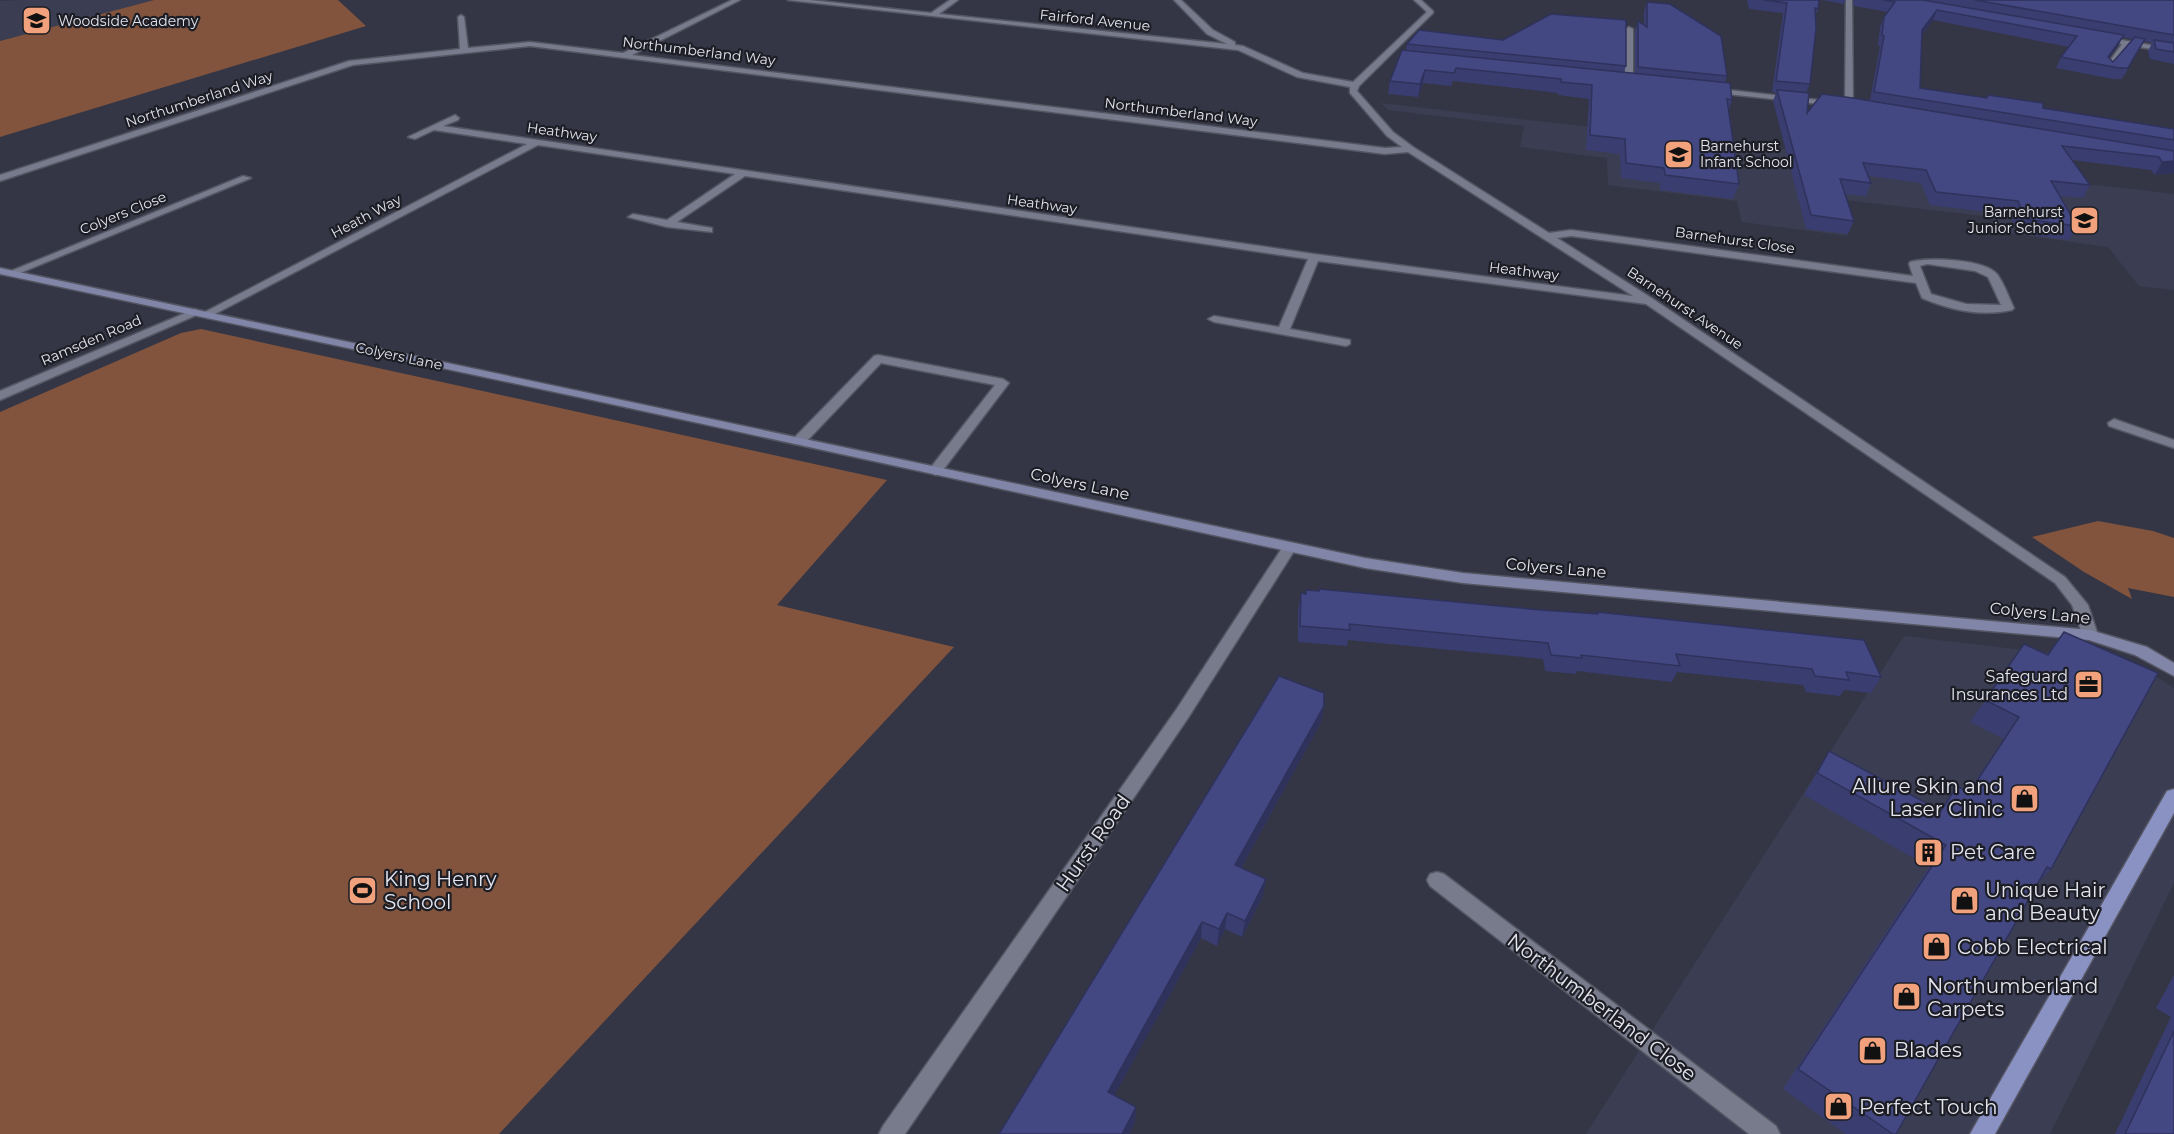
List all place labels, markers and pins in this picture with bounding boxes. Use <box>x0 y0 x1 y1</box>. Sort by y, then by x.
school or university icon: Woodside Academy <box>21 5 53 37</box>
place label: Woodside Academy <box>58 12 199 30</box>
place label: Barnehurst Infant School <box>1700 137 1793 171</box>
school or university icon: Barnehurst Infant School <box>1663 138 1695 170</box>
place label: Barnehurst Junior School <box>1967 203 2063 237</box>
school or university icon: Barnehurst Junior School <box>2068 204 2100 236</box>
place label: Safeguard Insurances Ltd <box>1951 667 2068 704</box>
office icon: Safeguard Insurances Ltd <box>2073 669 2105 701</box>
place label: Allure Skin and Laser Clinic <box>1852 774 2003 821</box>
shop icon: Allure Skin and Laser Clinic <box>2008 782 2040 814</box>
building icon: Pet Care <box>1913 836 1945 868</box>
place label: Pet Care <box>1950 840 2035 864</box>
place label: King Henry School <box>384 867 497 914</box>
sports icon: King Henry School <box>347 874 379 906</box>
place label: Unique Hair and Beauty <box>1985 878 2106 925</box>
shop icon: Unique Hair and Beauty <box>1948 885 1980 917</box>
shop icon: Cobb Electrical <box>1920 931 1952 963</box>
place label: Cobb Electrical <box>1957 935 2108 959</box>
place label: Northumberland Carpets <box>1927 974 2098 1021</box>
shop icon: Northumberland Carpets <box>1890 981 1922 1013</box>
shop icon: Blades <box>1857 1034 1889 1066</box>
place label: Blades <box>1894 1038 1962 1062</box>
shop icon: Perfect Touch <box>1822 1091 1854 1123</box>
place label: Perfect Touch <box>1859 1095 1998 1119</box>

